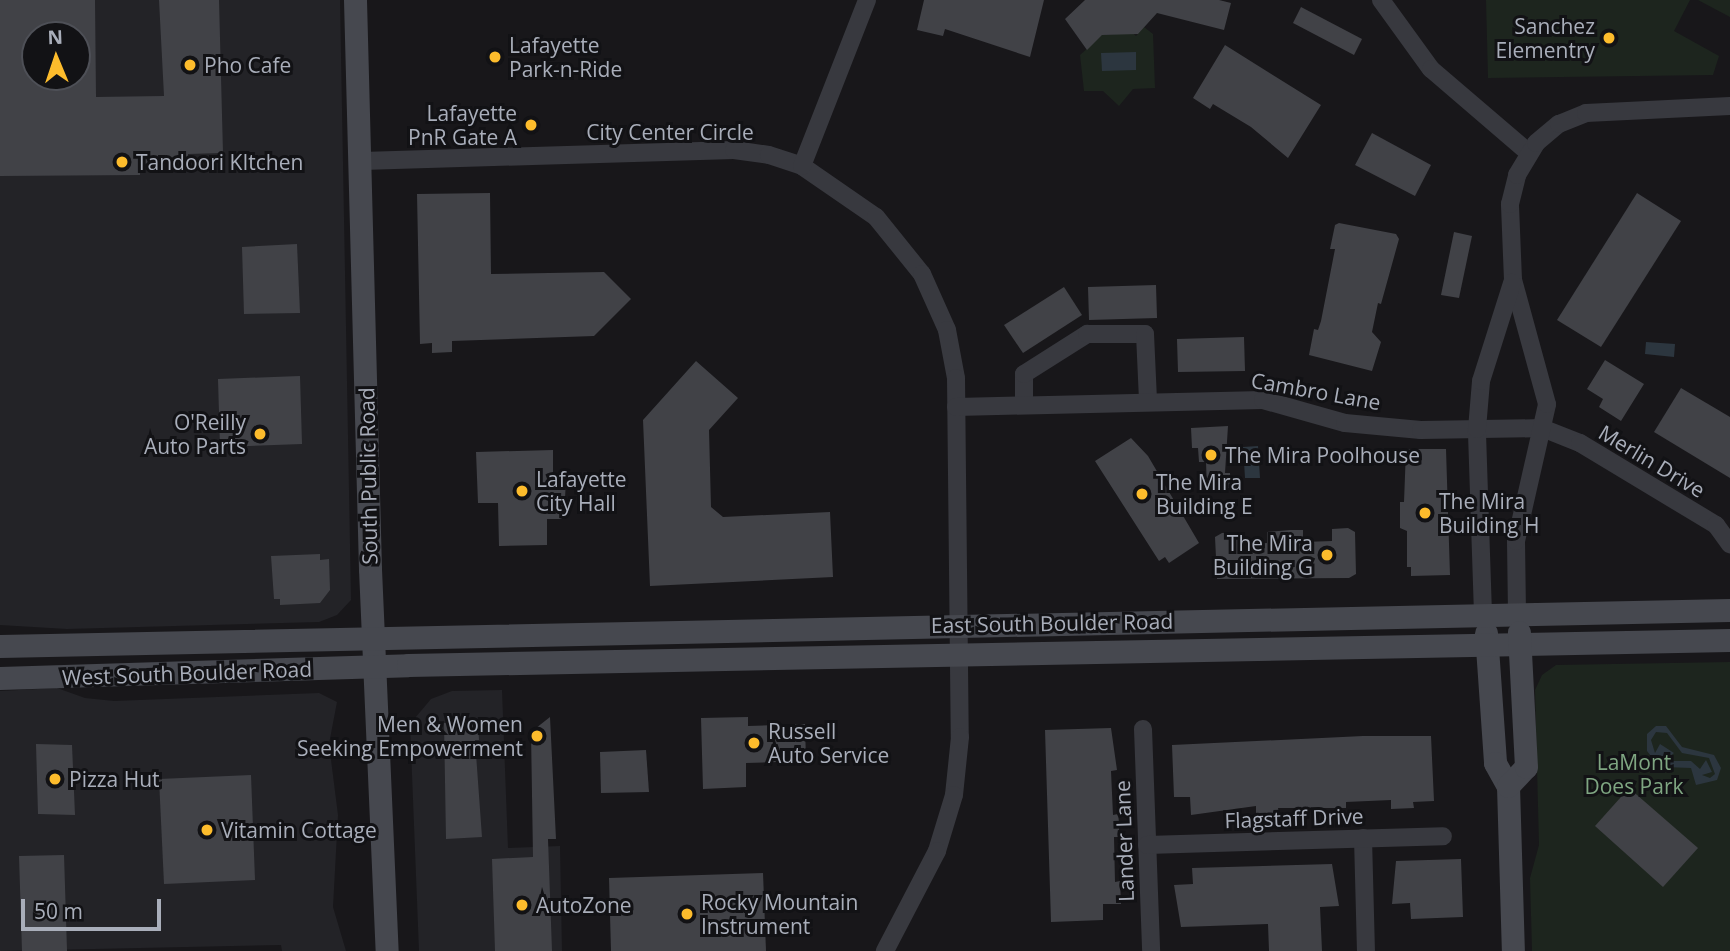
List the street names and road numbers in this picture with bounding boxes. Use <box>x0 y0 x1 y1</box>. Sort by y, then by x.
street label: City Center Circle <box>586 119 754 145</box>
street label: Cambro Lane <box>1249 367 1383 415</box>
street label: South Public Road <box>354 387 382 565</box>
street label: Merlin Drive <box>1594 419 1710 503</box>
street label: East South Boulder Road <box>931 608 1173 638</box>
street label: West South Boulder Road <box>62 656 312 690</box>
street label: Lander Lane <box>1109 780 1139 902</box>
street label: Flagstaff Drive <box>1224 803 1364 833</box>

